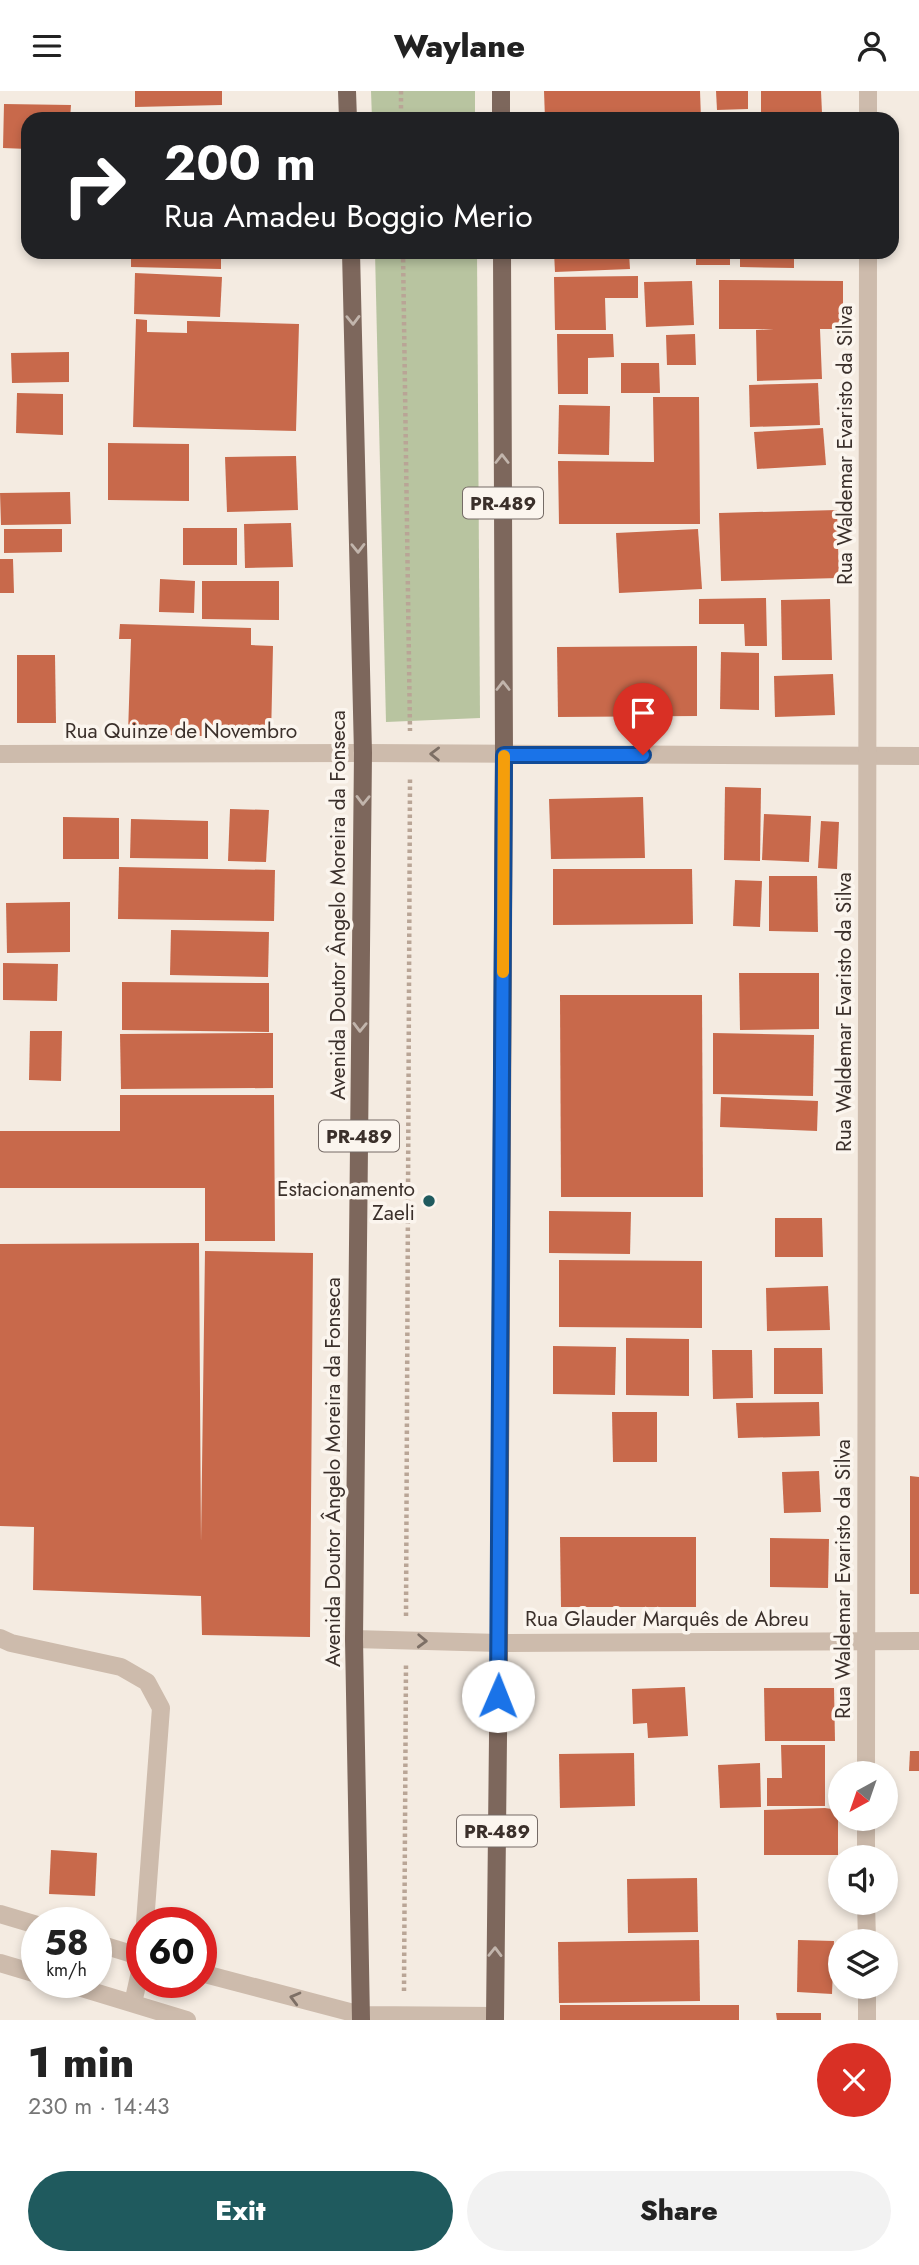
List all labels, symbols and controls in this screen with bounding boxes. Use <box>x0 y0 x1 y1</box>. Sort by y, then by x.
text: Waylane <box>394 23 525 69</box>
icon: menu <box>28 27 66 65</box>
icon: person <box>853 27 891 65</box>
text: 200 m <box>164 128 316 198</box>
icon: right <box>49 140 140 231</box>
text: Rua Amadeu Boggio Merio <box>164 193 533 239</box>
street label: Rua Waldemar Evaristo da Silva <box>830 305 860 585</box>
one-way arrow <box>345 315 360 326</box>
one-way arrow <box>494 453 510 464</box>
road number: PR-489 <box>463 487 543 519</box>
one-way arrow <box>350 543 366 553</box>
one-way arrow <box>495 681 511 691</box>
pin <box>613 683 673 755</box>
icon: arrive <box>624 694 662 732</box>
street label: Avenida Doutor Ângelo Moreira da Fonseca <box>323 710 353 1100</box>
street label: Rua Quinze de Novembro <box>65 716 297 746</box>
one-way arrow <box>430 746 440 762</box>
one-way arrow <box>355 794 370 805</box>
street label: Rua Waldemar Evaristo da Silva <box>829 872 859 1152</box>
one-way arrow <box>352 1022 368 1033</box>
road number: PR-489 <box>319 1121 399 1151</box>
place label: Estacionamento Zaeli <box>277 1174 415 1228</box>
marker: Estacionamento Zaeli <box>421 1193 437 1209</box>
street label: Avenida Doutor Ângelo Moreira da Fonseca <box>318 1277 348 1667</box>
street label: Rua Waldemar Evaristo da Silva <box>828 1439 858 1719</box>
street label: Rua Glauder Marquês de Abreu <box>525 1604 809 1634</box>
one-way arrow <box>417 1633 428 1648</box>
position arrow <box>461 1659 535 1733</box>
north arrow <box>828 1761 898 1831</box>
map controls <box>828 1761 898 1999</box>
road number: PR-489 <box>457 1815 537 1847</box>
button: sound <box>828 1845 898 1915</box>
speed limit sign: 60 <box>126 1907 217 1998</box>
text: 58 <box>44 1918 89 1968</box>
button: layers <box>828 1929 898 1999</box>
one-way arrow <box>487 1946 503 1957</box>
text: km/h <box>46 1957 87 1983</box>
one-way arrow <box>289 1991 301 2006</box>
text: 1 min <box>28 2032 134 2093</box>
button: close <box>817 2043 891 2117</box>
text: 230 m · 14:43 <box>28 2089 170 2123</box>
button: Exit <box>28 2171 453 2251</box>
button: Share <box>467 2171 891 2251</box>

